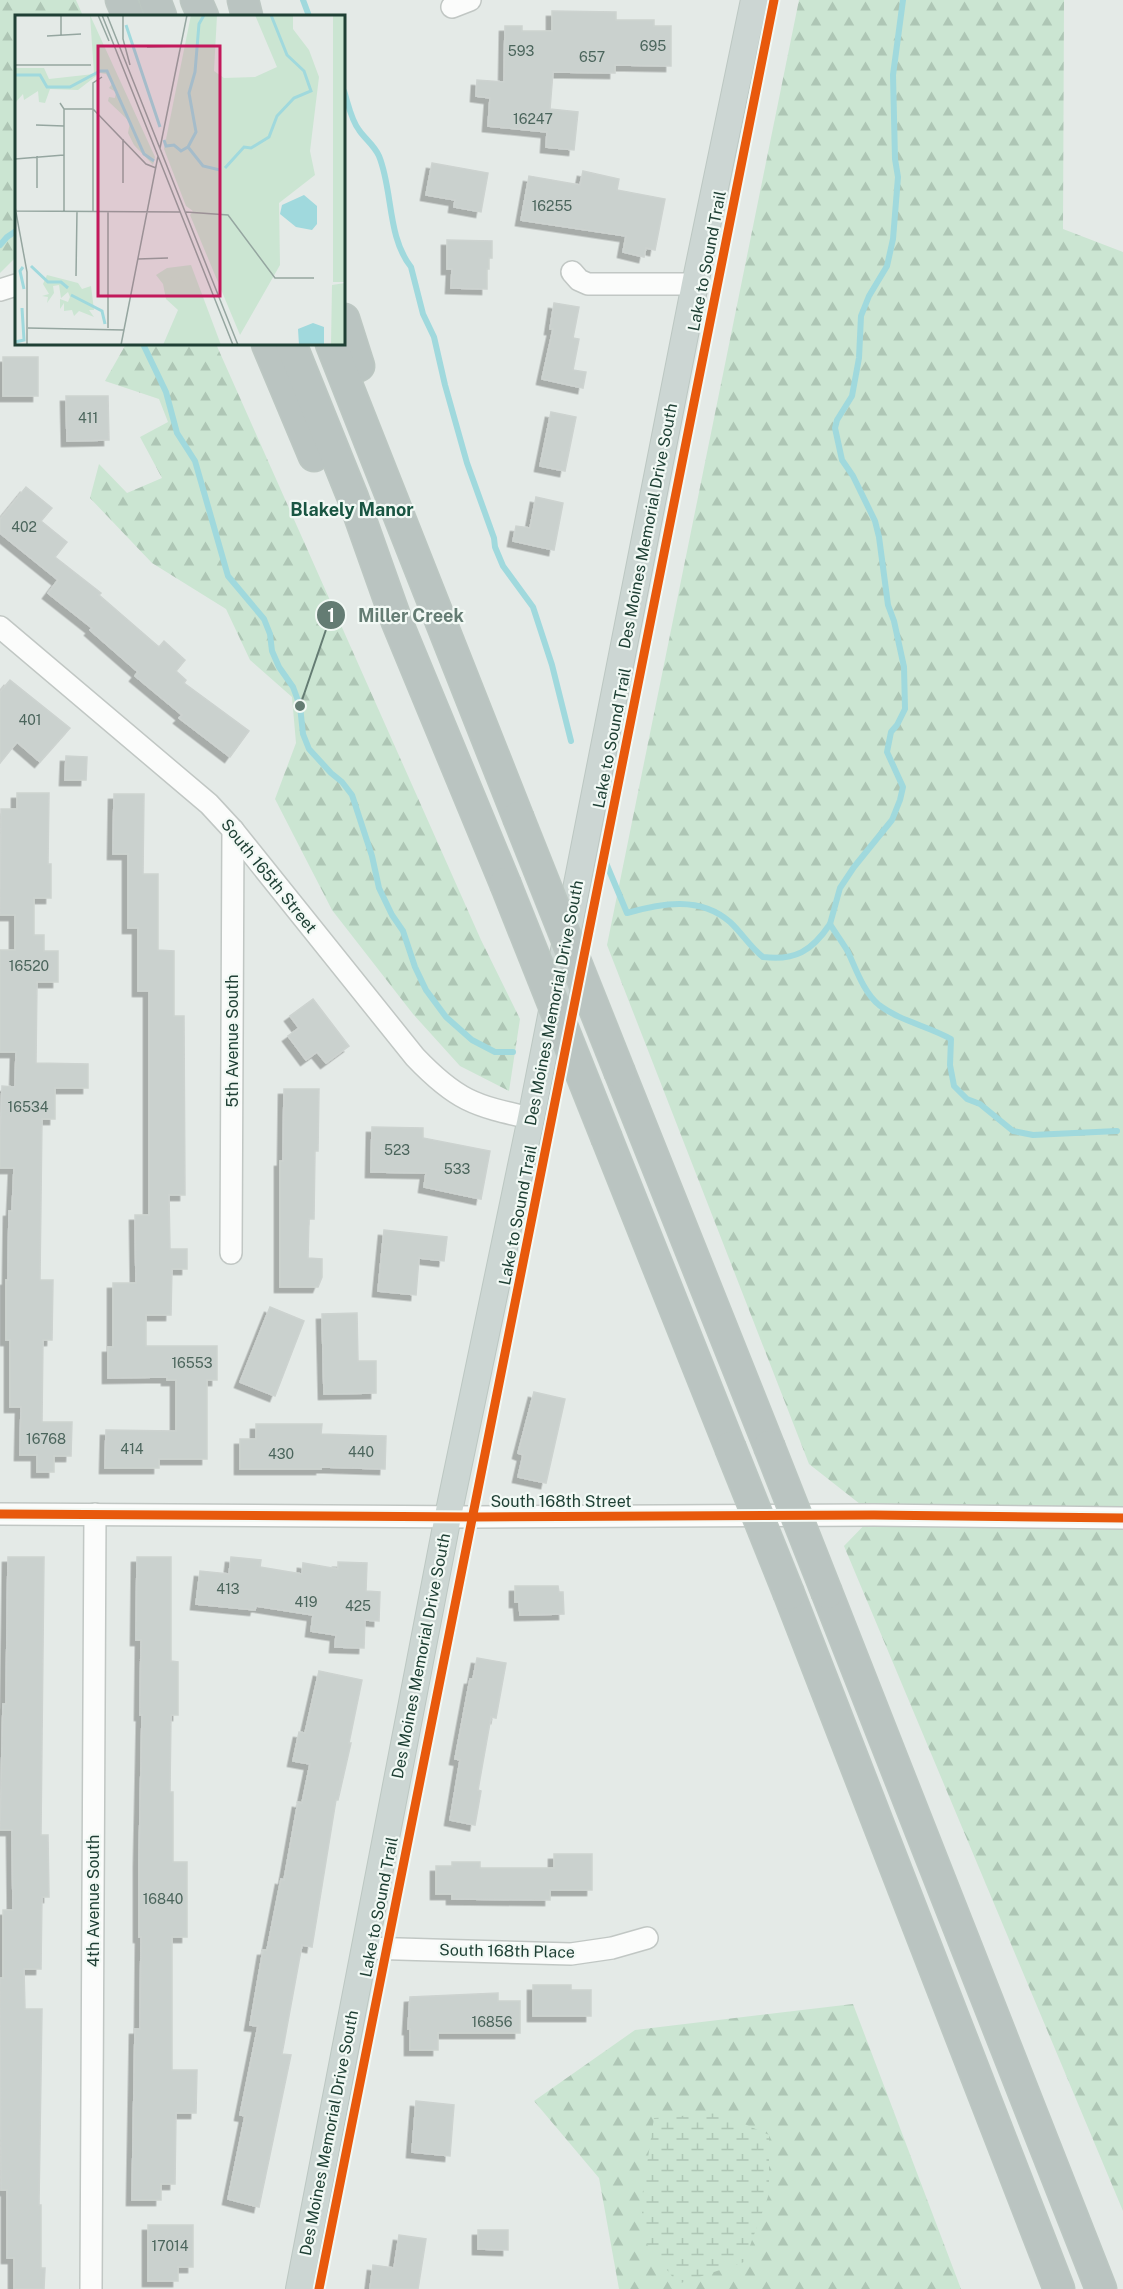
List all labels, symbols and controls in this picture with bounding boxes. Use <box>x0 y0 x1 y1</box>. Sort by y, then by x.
inset map <box>15 15 345 345</box>
house number: 695 <box>640 38 666 54</box>
house number: 593 <box>508 43 534 59</box>
house number: 657 <box>579 49 605 65</box>
house number: 16247 <box>513 111 553 127</box>
street label: Lake to Sound Trail <box>684 189 730 333</box>
house number: 16255 <box>532 198 572 214</box>
street label: Des Moines Memorial Drive South <box>615 402 681 650</box>
house number: 411 <box>78 410 98 426</box>
district label: Blakely Manor <box>290 499 414 520</box>
house number: 402 <box>11 519 37 535</box>
callout: Miller Creek <box>316 597 476 633</box>
text: 1 <box>327 605 335 626</box>
text: Miller Creek <box>358 605 464 626</box>
street label: Lake to Sound Trail <box>589 666 635 810</box>
house number: 401 <box>18 712 42 728</box>
street label: South 165th Street <box>217 815 321 937</box>
street label: Des Moines Memorial Drive South <box>521 879 587 1127</box>
house number: 16520 <box>9 958 49 974</box>
street label: 5th Avenue South <box>223 975 242 1107</box>
house number: 16534 <box>8 1099 49 1115</box>
house number: 523 <box>384 1142 410 1158</box>
street label: Lake to Sound Trail <box>495 1143 541 1287</box>
house number: 533 <box>444 1161 470 1177</box>
house number: 16553 <box>171 1355 213 1371</box>
house number: 16768 <box>26 1431 66 1447</box>
house number: 414 <box>120 1441 144 1457</box>
house number: 440 <box>348 1444 374 1460</box>
house number: 430 <box>268 1446 294 1462</box>
street label: South 168th Street <box>490 1492 632 1511</box>
street label: Des Moines Memorial Drive South <box>388 1532 454 1780</box>
house number: 413 <box>216 1581 240 1597</box>
house number: 419 <box>294 1594 318 1610</box>
house number: 425 <box>345 1598 371 1614</box>
street label: 4th Avenue South <box>84 1835 103 1967</box>
street label: Lake to Sound Trail <box>356 1835 402 1979</box>
house number: 16840 <box>143 1891 183 1907</box>
street label: South 168th Place <box>439 1940 575 1962</box>
street label: Des Moines Memorial Drive South <box>296 2009 362 2257</box>
house number: 16856 <box>471 2014 513 2030</box>
house number: 17014 <box>152 2238 189 2254</box>

